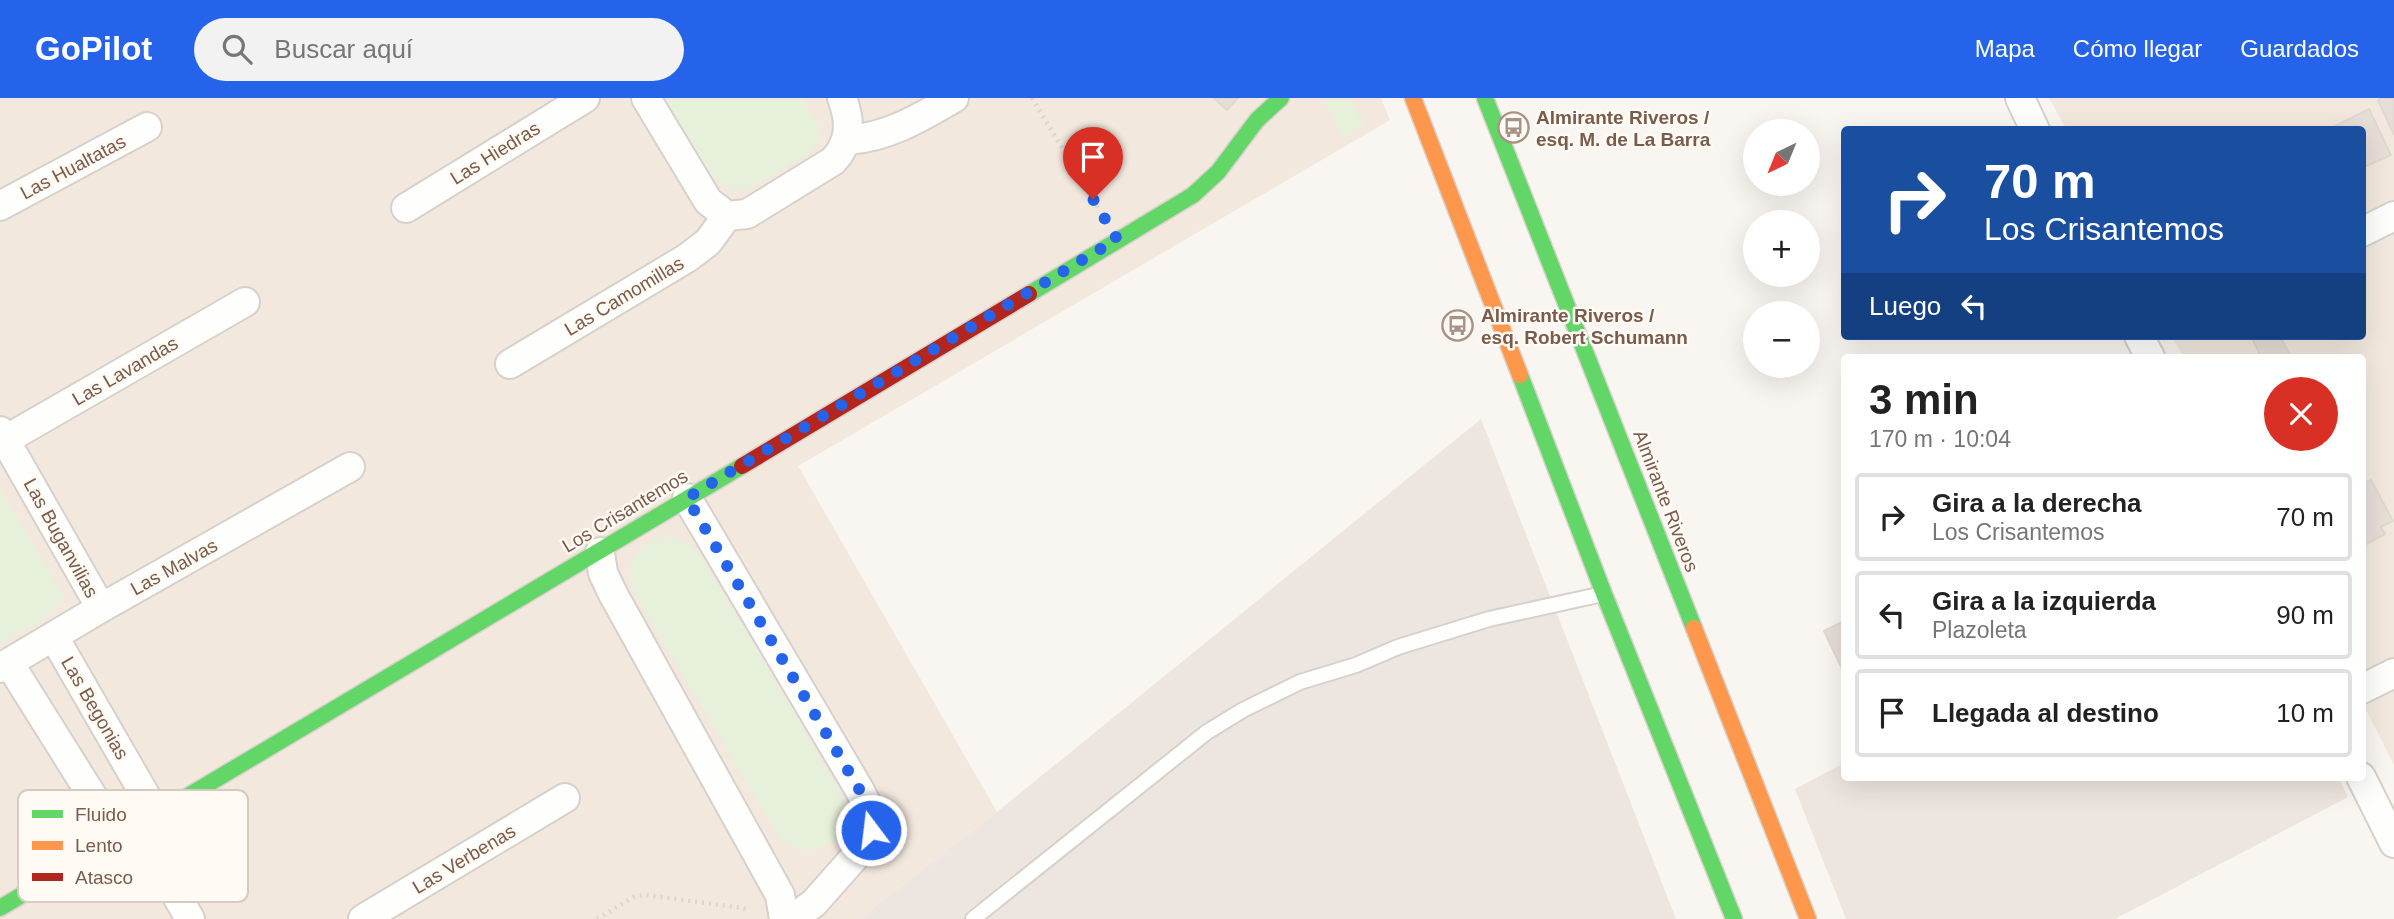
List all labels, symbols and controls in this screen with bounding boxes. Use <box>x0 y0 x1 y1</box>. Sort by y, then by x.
search box <box>194 18 684 81</box>
text: GoPilot <box>35 30 152 67</box>
icon: search <box>218 30 256 68</box>
text: Buscar aquí <box>274 34 413 64</box>
text: Mapa <box>1975 35 2035 62</box>
text: Cómo llegar <box>2073 35 2202 62</box>
text: Guardados <box>2240 35 2359 62</box>
place label: Almirante Riveros / esq. M. de La Barra <box>1536 107 1711 150</box>
bus stop icon: Almirante Riveros / esq. M. de La Barra <box>1496 111 1530 145</box>
street label: Las Hiedras <box>446 117 544 189</box>
north arrow <box>1743 119 1820 196</box>
map controls <box>1743 119 1820 378</box>
pin <box>1063 127 1123 199</box>
street label: Las Hualtatas <box>17 130 129 204</box>
icon: arrive <box>1074 138 1112 176</box>
icon: right <box>1869 154 1960 245</box>
text: 70 m <box>1984 154 2096 208</box>
button: + <box>1743 210 1820 287</box>
text: Los Crisantemos <box>1984 211 2224 247</box>
street label: Las Camomillas <box>561 252 687 340</box>
icon: left <box>1955 287 1993 325</box>
text: Luego <box>1869 291 1941 321</box>
button: − <box>1743 301 1820 378</box>
place label: Almirante Riveros / esq. Robert Schumann <box>1481 305 1688 348</box>
bus stop icon: Almirante Riveros / esq. Robert Schumann <box>1441 309 1475 343</box>
street label: Las Lavandas <box>69 332 181 410</box>
text: 3 min <box>1869 376 1979 423</box>
button: close <box>2264 377 2338 451</box>
text: 170 m · 10:04 <box>1869 426 2011 452</box>
street label: Almirante Riveros <box>1629 427 1703 575</box>
street label: Los Crisantemos <box>558 465 692 557</box>
street label: Las Buganvilias <box>20 475 102 601</box>
text: Gira a la derecha <box>1932 488 2142 518</box>
icon: right <box>1873 498 1911 536</box>
text: 70 m <box>2276 502 2334 532</box>
text: Los Crisantemos <box>1932 519 2105 545</box>
street label: Las Malvas <box>127 535 221 599</box>
text: Gira a la izquierda <box>1932 586 2156 616</box>
icon: left <box>1873 596 1911 634</box>
text: 90 m <box>2276 600 2334 630</box>
text: Plazoleta <box>1932 617 2027 643</box>
street label: Las Begonias <box>57 653 133 763</box>
icon: arrive <box>1873 694 1911 732</box>
text: Llegada al destino <box>1932 698 2159 728</box>
text: 10 m <box>2276 698 2334 728</box>
legend <box>18 790 248 902</box>
position arrow <box>834 793 908 867</box>
text: Fluido <box>75 804 127 825</box>
street label: Las Verbenas <box>409 820 519 898</box>
text: Lento <box>75 835 123 856</box>
text: Atasco <box>75 867 133 888</box>

